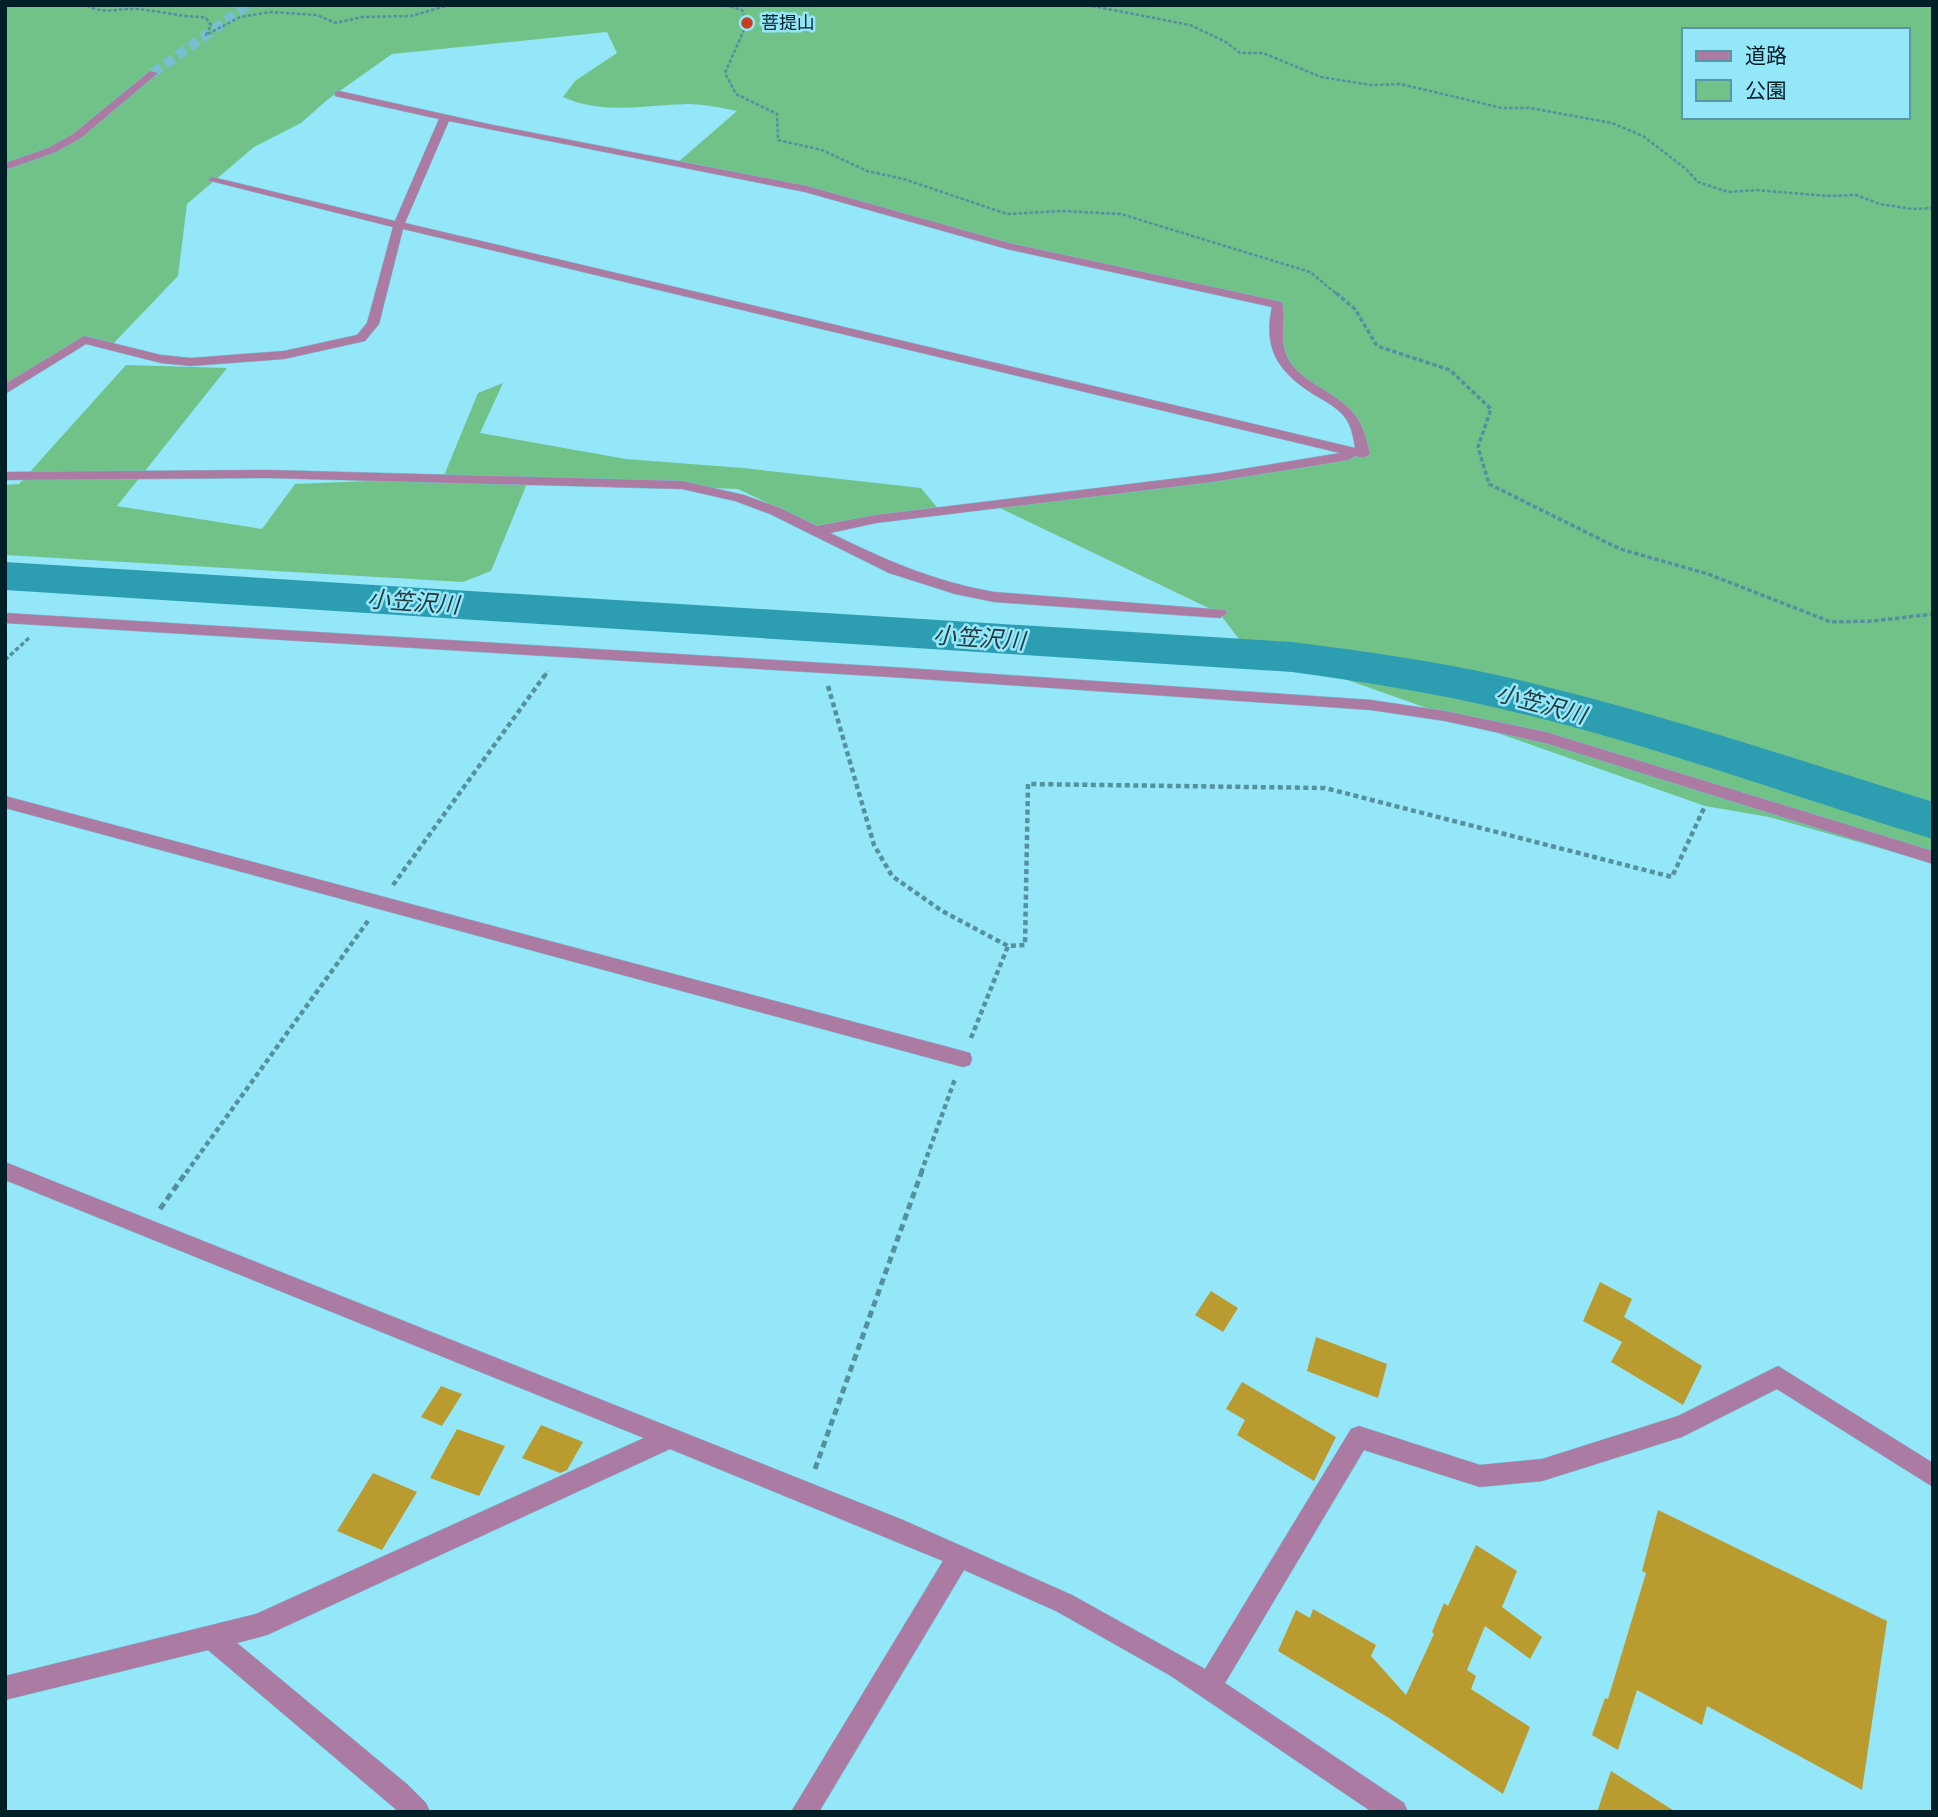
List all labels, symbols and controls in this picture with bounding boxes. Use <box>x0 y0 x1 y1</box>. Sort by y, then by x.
place label: 菩提山 <box>761 11 815 34</box>
marker: 菩提山 <box>739 15 755 31</box>
legend <box>1682 28 1910 119</box>
text: 道路 <box>1745 42 1787 69</box>
text: 公園 <box>1745 77 1787 104</box>
water label: 小笠沢川 <box>366 584 463 619</box>
water label: 小笠沢川 <box>932 620 1029 655</box>
water label: 小笠沢川 <box>1493 678 1592 730</box>

